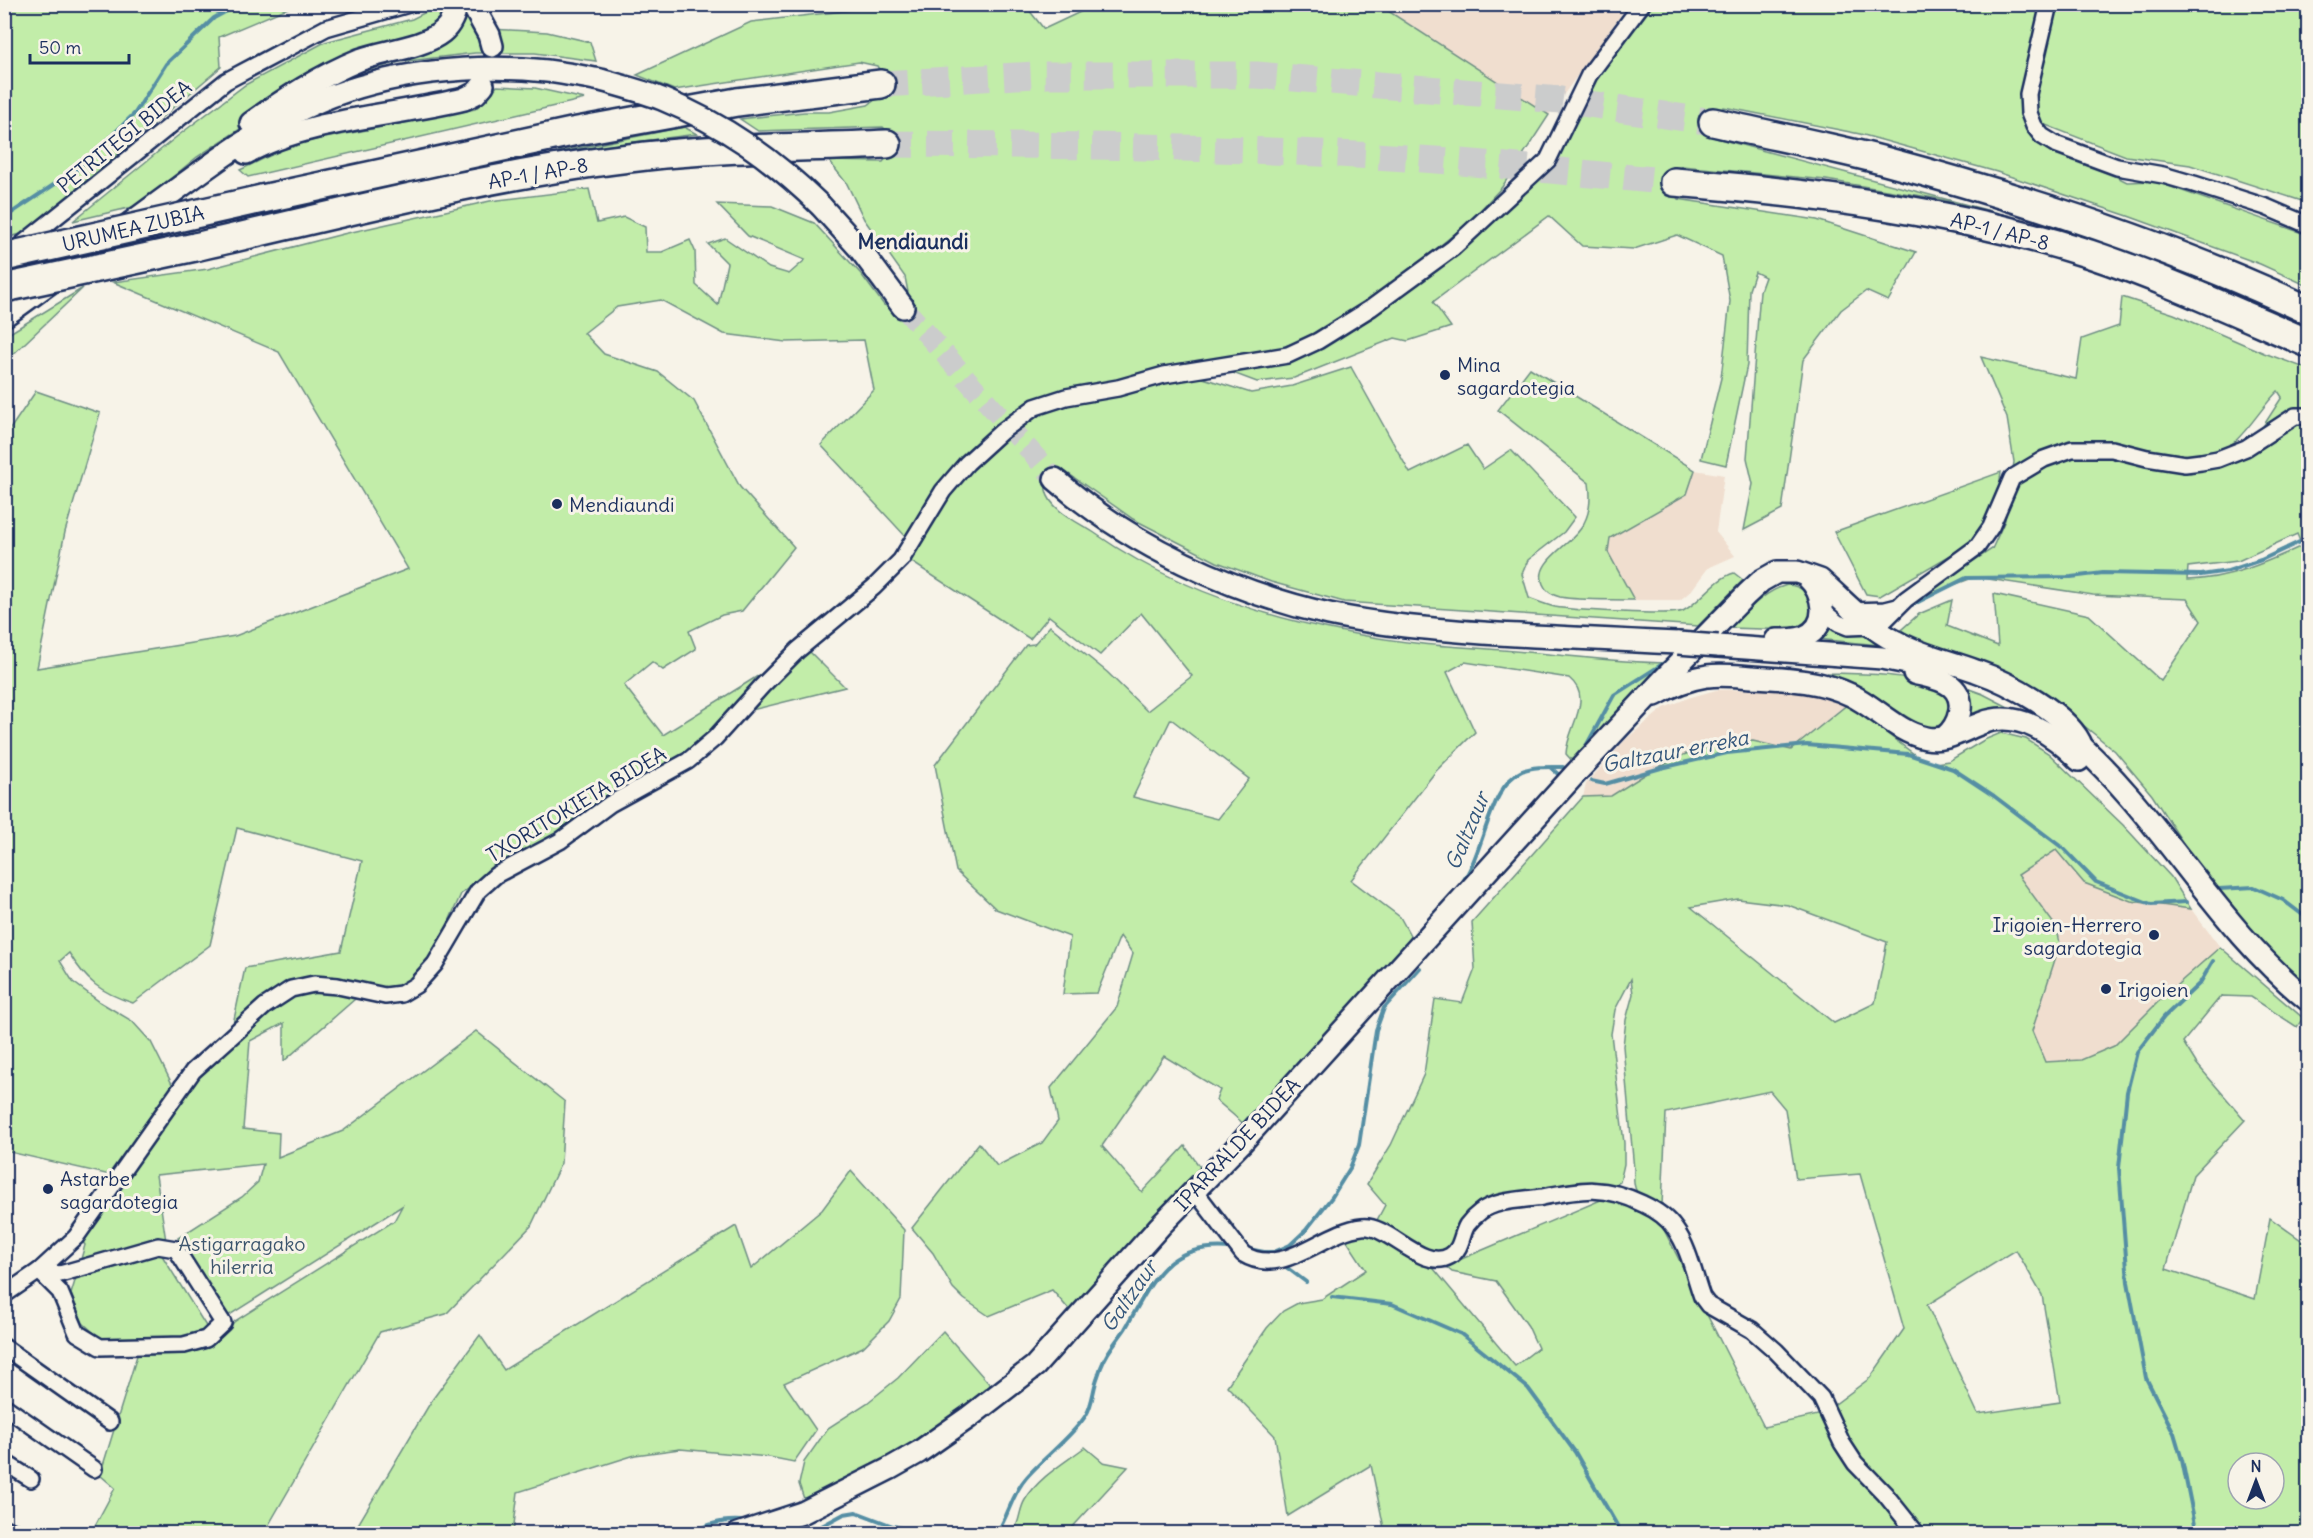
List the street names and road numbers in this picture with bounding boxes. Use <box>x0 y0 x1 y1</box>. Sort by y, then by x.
street label: PETRITEGI BIDEA <box>52 74 196 198</box>
street label: AP-1 / AP-8 <box>486 152 590 194</box>
street label: URUMEA ZUBIA <box>59 199 207 257</box>
street label: AP-1 / AP-8 <box>1948 207 2052 255</box>
street label: TXORITOKIETA BIDEA <box>482 740 670 868</box>
street label: IPARRALDE BIDEA <box>1169 1072 1305 1216</box>

